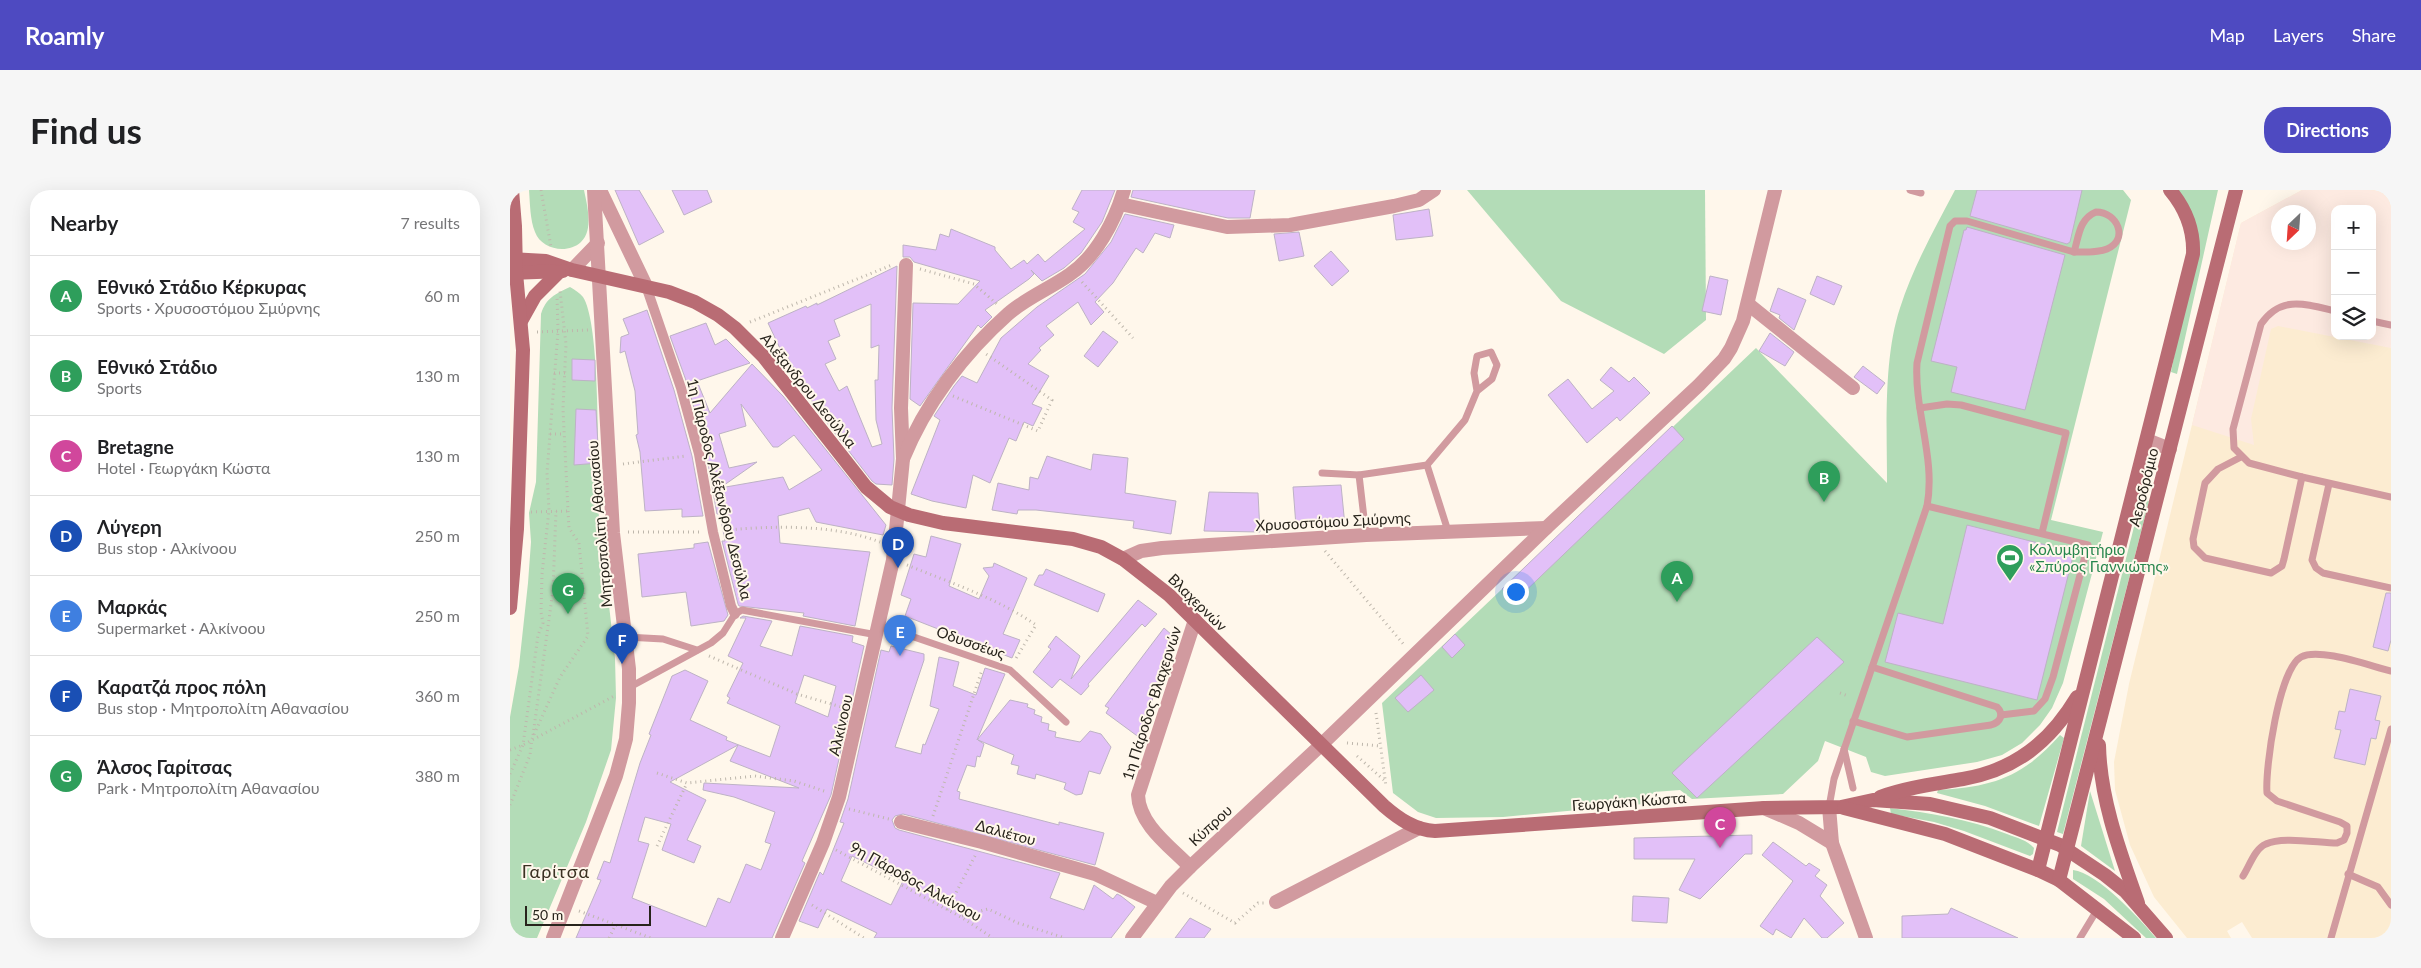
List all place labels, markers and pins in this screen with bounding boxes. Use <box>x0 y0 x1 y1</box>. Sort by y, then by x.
pin: B <box>1808 461 1840 502</box>
pin: D <box>882 527 914 568</box>
place label: Κολυμβητήριο «Σπύρος Γιαννιώτης» <box>2029 540 2169 575</box>
sports icon: Κολυμβητήριο «Σπύρος Γιαννιώτης» <box>1995 543 2025 582</box>
pin: A <box>1661 561 1693 602</box>
pin: G <box>552 573 584 614</box>
pin: E <box>884 615 916 656</box>
pin: F <box>606 623 638 664</box>
pin: C <box>1704 807 1736 848</box>

